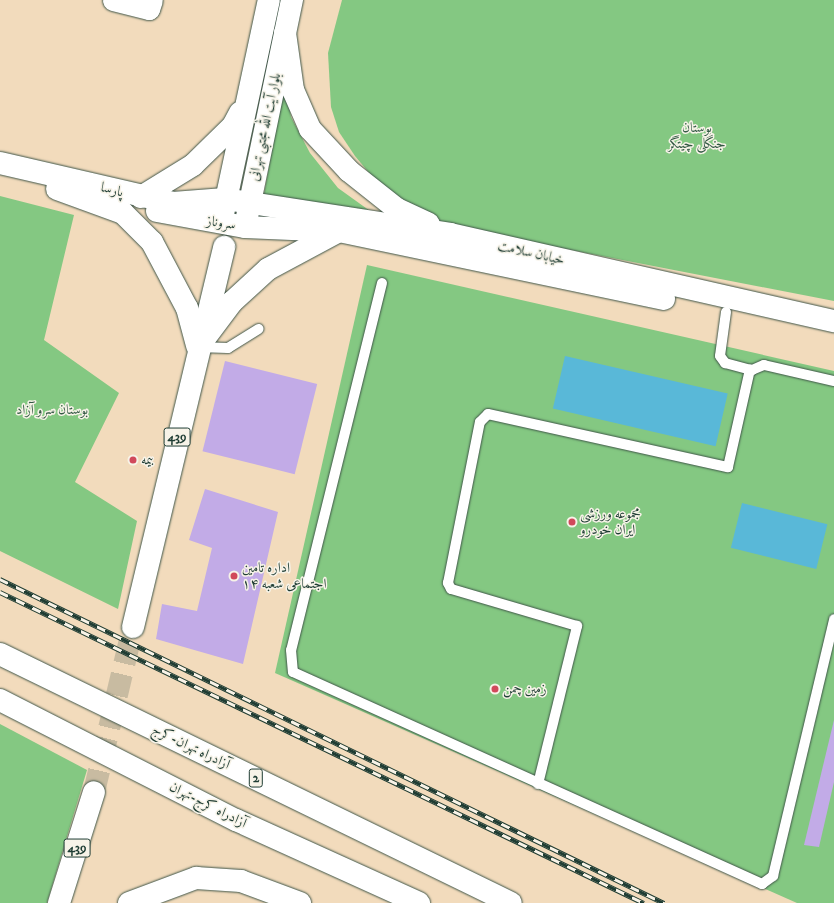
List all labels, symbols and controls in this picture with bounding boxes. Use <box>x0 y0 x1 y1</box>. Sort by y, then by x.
street label: بلوار آیت الله مجتبی تهرانی <box>245 71 285 183</box>
park label: بوستان جنگلی چیتگر <box>668 120 726 152</box>
street label: پارسا <box>99 179 125 201</box>
street label: سروناز <box>205 213 237 233</box>
street label: خیابان سلامت <box>496 237 566 269</box>
park label: بوستان سرو آزاد <box>16 402 88 418</box>
road number: 439 <box>163 426 191 448</box>
place label: بیمه <box>141 452 154 468</box>
marker: بیمه <box>128 455 138 465</box>
place label: مجموعه ورزشی ایران خودرو <box>580 506 641 538</box>
marker: مجموعه ورزشی ایران خودرو <box>567 517 577 527</box>
place label: اداره تامین اجتماعی شعبه ۱۴ <box>242 560 326 592</box>
marker: اداره تامین اجتماعی شعبه ۱۴ <box>229 571 239 581</box>
place label: زمین چمن <box>503 681 547 697</box>
marker: زمین چمن <box>490 684 500 694</box>
street label: آزادراه تهران-کرج <box>149 721 233 773</box>
road number: 2 <box>248 767 264 789</box>
street label: آزادراه کرج-تهران <box>166 778 250 832</box>
road number: 439 <box>63 837 91 859</box>

